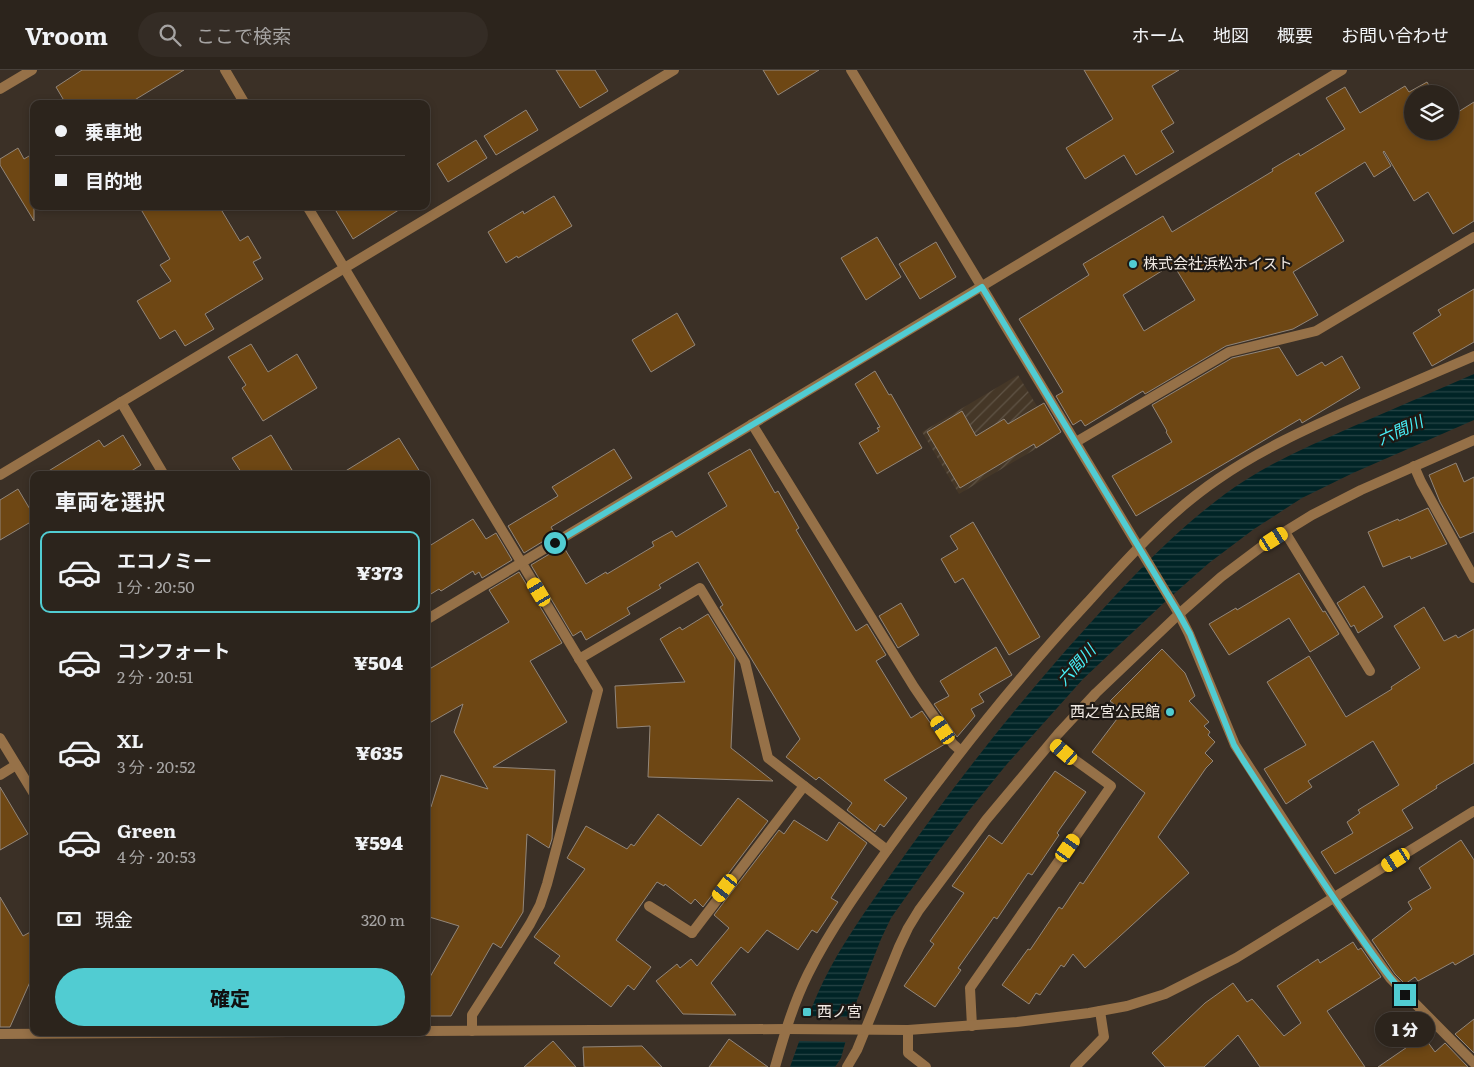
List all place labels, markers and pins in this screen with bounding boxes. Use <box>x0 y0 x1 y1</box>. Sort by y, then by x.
place label: 株式会社浜松ホイスト <box>1143 251 1293 274</box>
marker: 株式会社浜松ホイスト <box>1127 258 1139 270</box>
place label: 西之宮公民館 <box>1070 699 1160 722</box>
marker: 西之宮公民館 <box>1164 706 1176 718</box>
place label: 西ノ宮 <box>817 999 862 1022</box>
marker: 西ノ宮 <box>801 1006 813 1018</box>

